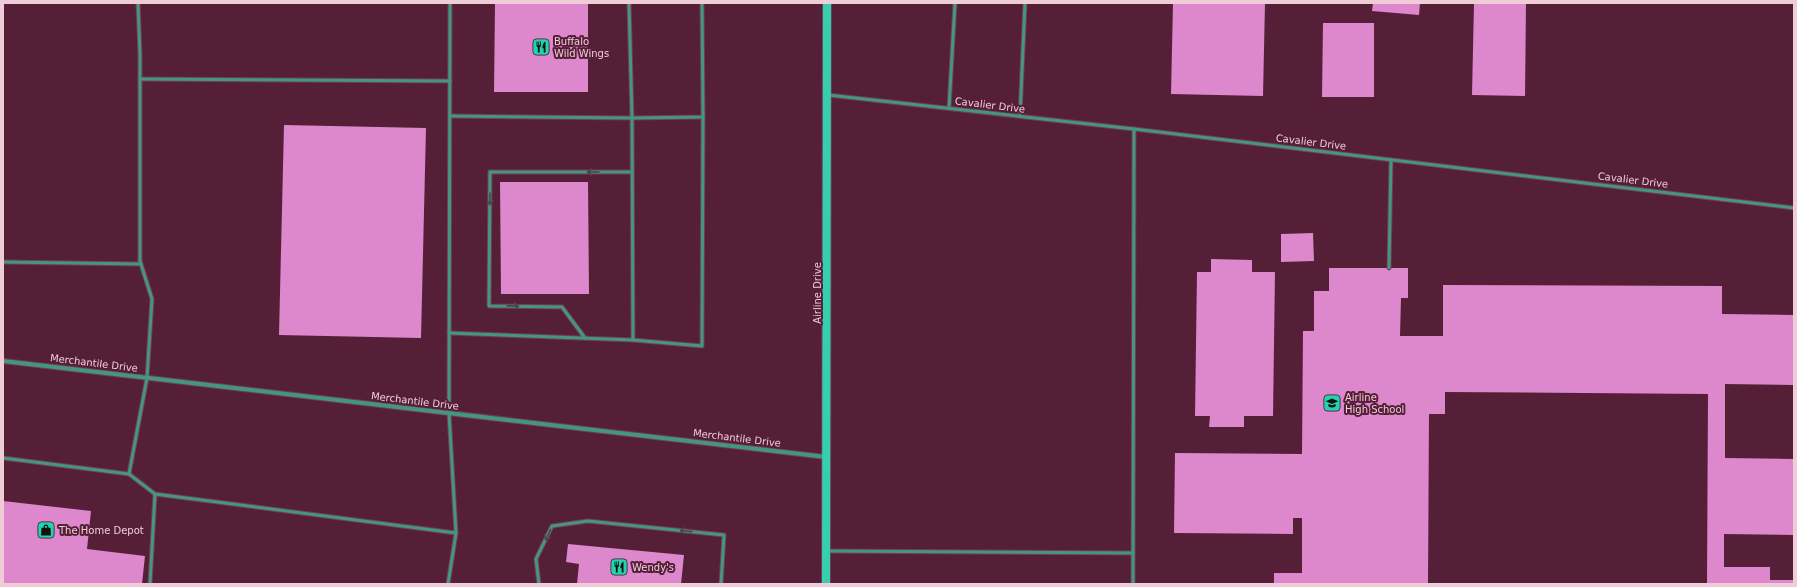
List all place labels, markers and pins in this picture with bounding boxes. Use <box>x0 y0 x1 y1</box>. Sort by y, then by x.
place label: Buffalo Wild Wings <box>554 36 609 59</box>
restaurant icon: Buffalo Wild Wings <box>531 37 551 57</box>
place label: Airline High School <box>1345 392 1404 415</box>
school or university icon: Airline High School <box>1322 393 1342 413</box>
shop icon: The Home Depot <box>36 520 56 540</box>
place label: The Home Depot <box>58 525 144 536</box>
restaurant icon: Wendy's <box>609 557 629 577</box>
place label: Wendy's <box>632 562 674 573</box>

